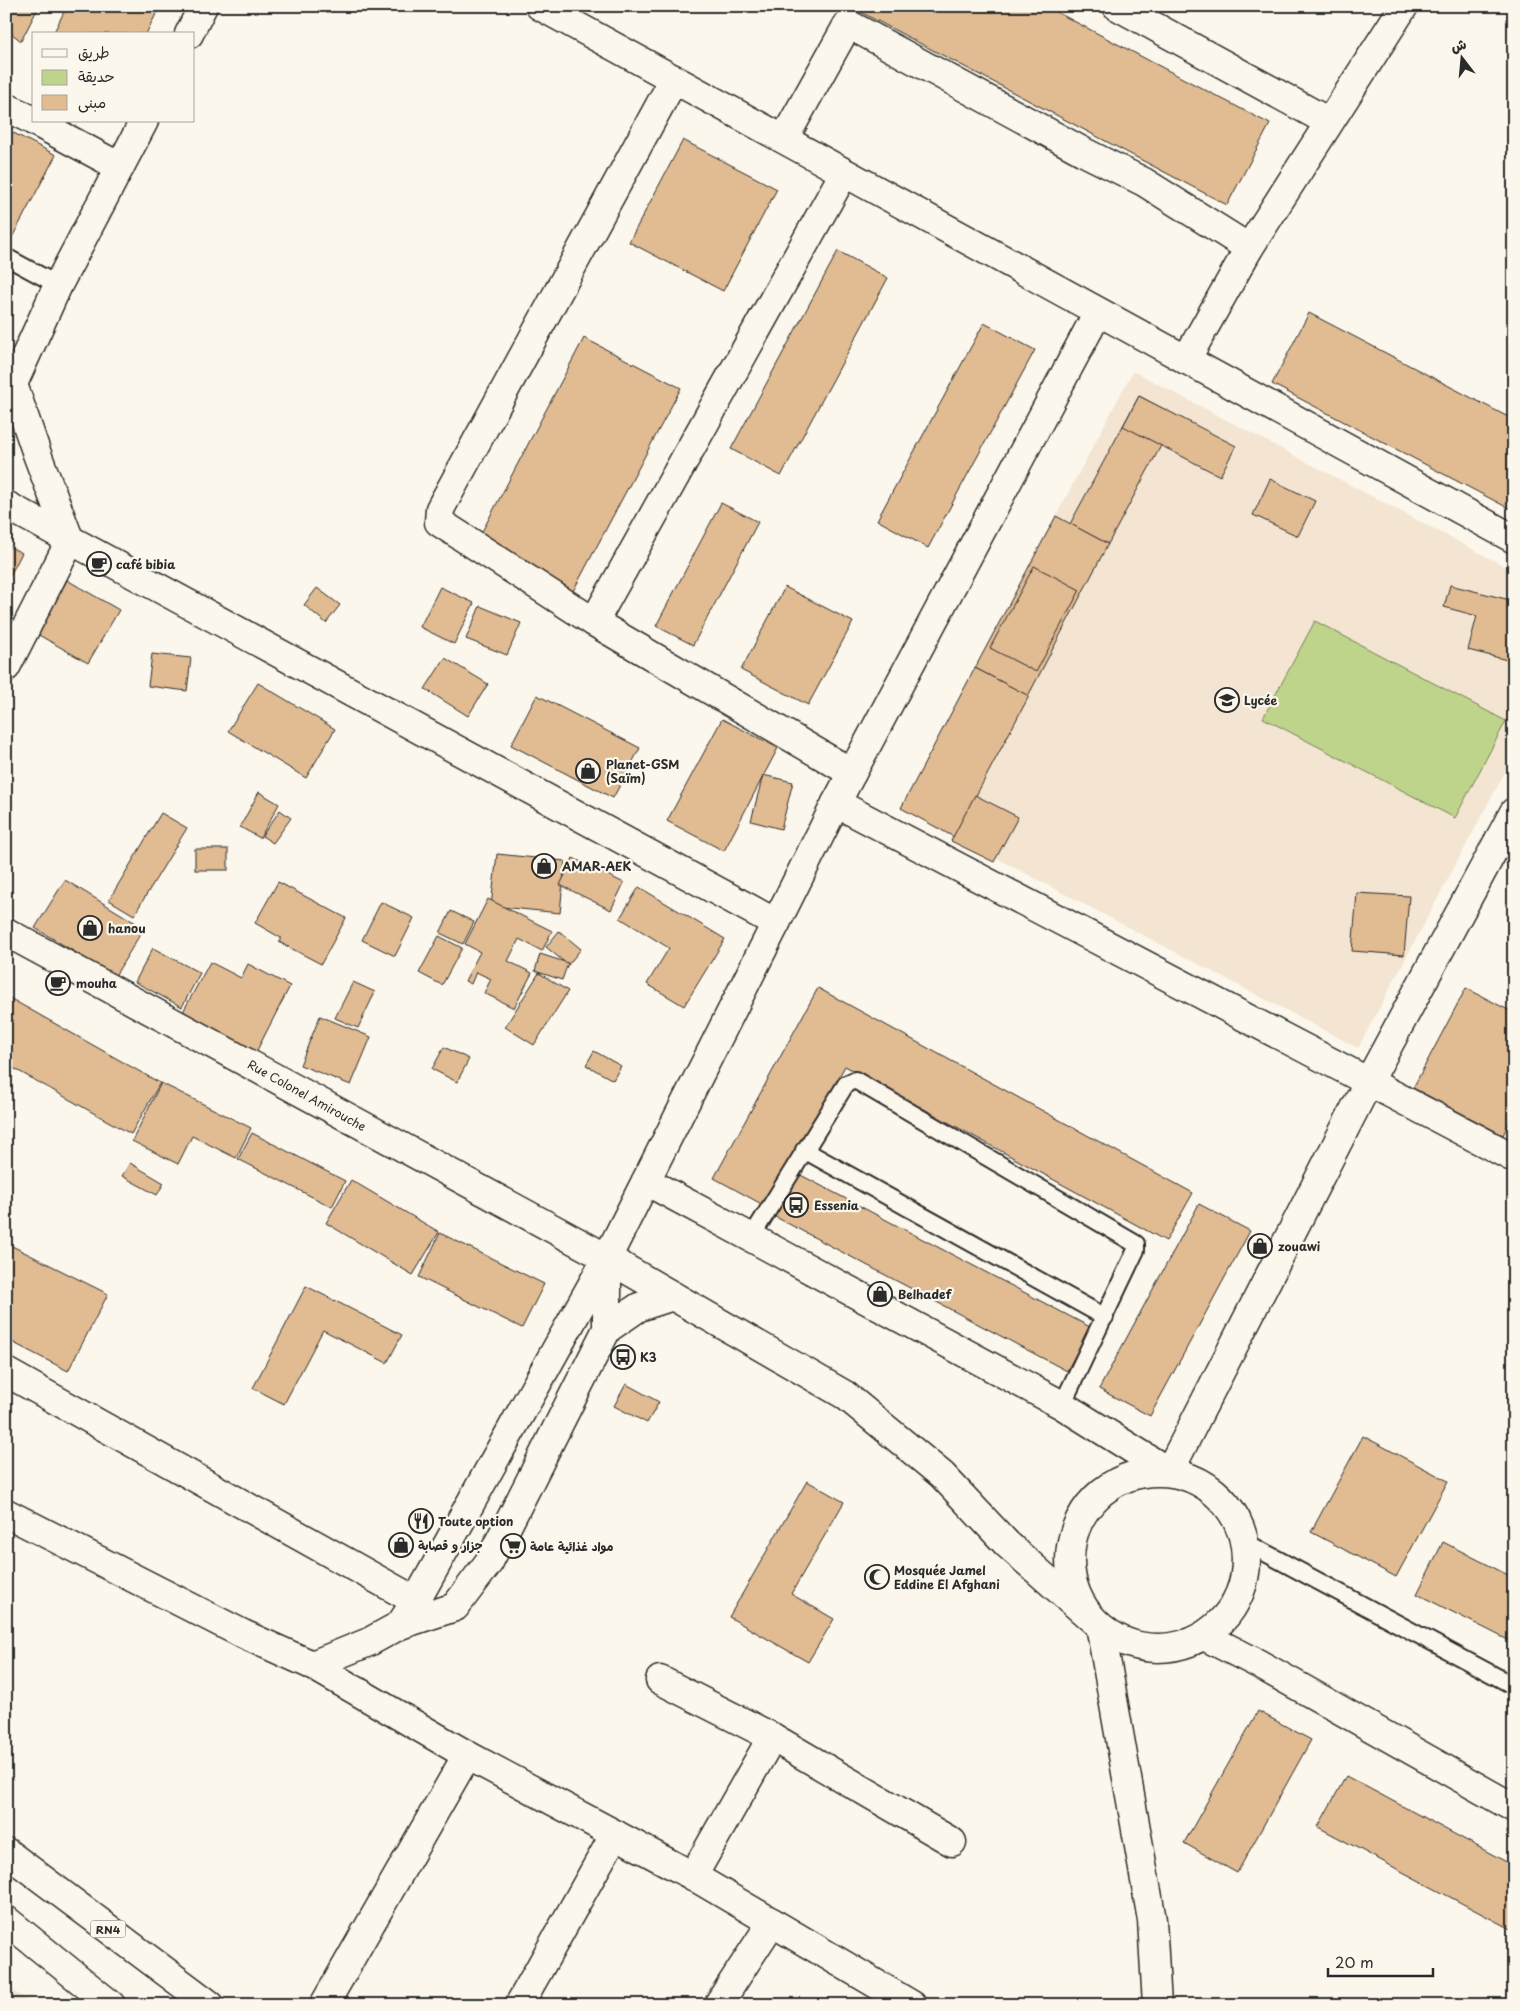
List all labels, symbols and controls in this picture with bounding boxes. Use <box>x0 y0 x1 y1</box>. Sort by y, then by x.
legend <box>32 32 195 122</box>
north arrow <box>1438 32 1488 82</box>
text: ش <box>1448 33 1469 57</box>
text: طريق <box>78 40 110 63</box>
text: حديقة <box>78 64 115 87</box>
text: مبنى <box>78 90 106 113</box>
cafe icon: café bibia <box>86 551 112 577</box>
place label: café bibia <box>116 555 176 573</box>
school or university icon: Lycée <box>1214 687 1240 713</box>
place label: Lycée <box>1244 691 1278 709</box>
place label: Planet-GSM (Saïm) <box>606 755 679 787</box>
shop icon: Planet-GSM (Saïm) <box>575 758 601 784</box>
shop icon: AMAR-AEK <box>531 853 557 879</box>
place label: AMAR-AEK <box>561 857 632 875</box>
shop icon: hanou <box>77 915 103 941</box>
place label: hanou <box>108 919 146 937</box>
cafe icon: mouha <box>45 970 71 996</box>
place label: mouha <box>76 974 117 992</box>
street label: Rue Colonel Amirouche <box>244 1055 370 1135</box>
bus stop icon: Essenia <box>783 1192 809 1218</box>
place label: Essenia <box>814 1196 860 1214</box>
shop icon: zouawi <box>1247 1233 1273 1259</box>
place label: zouawi <box>1278 1237 1321 1255</box>
shop icon: Belhadef <box>867 1281 893 1307</box>
place label: Belhadef <box>898 1285 952 1303</box>
bus stop icon: K3 <box>610 1344 636 1370</box>
place label: K3 <box>640 1348 657 1366</box>
restaurant icon: Toute option <box>408 1508 434 1534</box>
place label: Toute option <box>438 1512 513 1530</box>
shop icon: جزار و قصابة <box>388 1532 414 1558</box>
supermarket icon: مواد غذائية عامة <box>500 1533 526 1559</box>
place label: جزار و قصابة <box>418 1536 483 1554</box>
place label: مواد غذائية عامة <box>530 1537 614 1555</box>
place label: Mosquée Jamel Eddine El Afghani <box>894 1561 1000 1593</box>
mosque icon: Mosquée Jamel Eddine El Afghani <box>864 1564 890 1590</box>
road number: RN4 <box>90 1920 126 1938</box>
scale bar <box>1328 1946 1432 1978</box>
text: 20 m <box>1335 1950 1374 1973</box>

